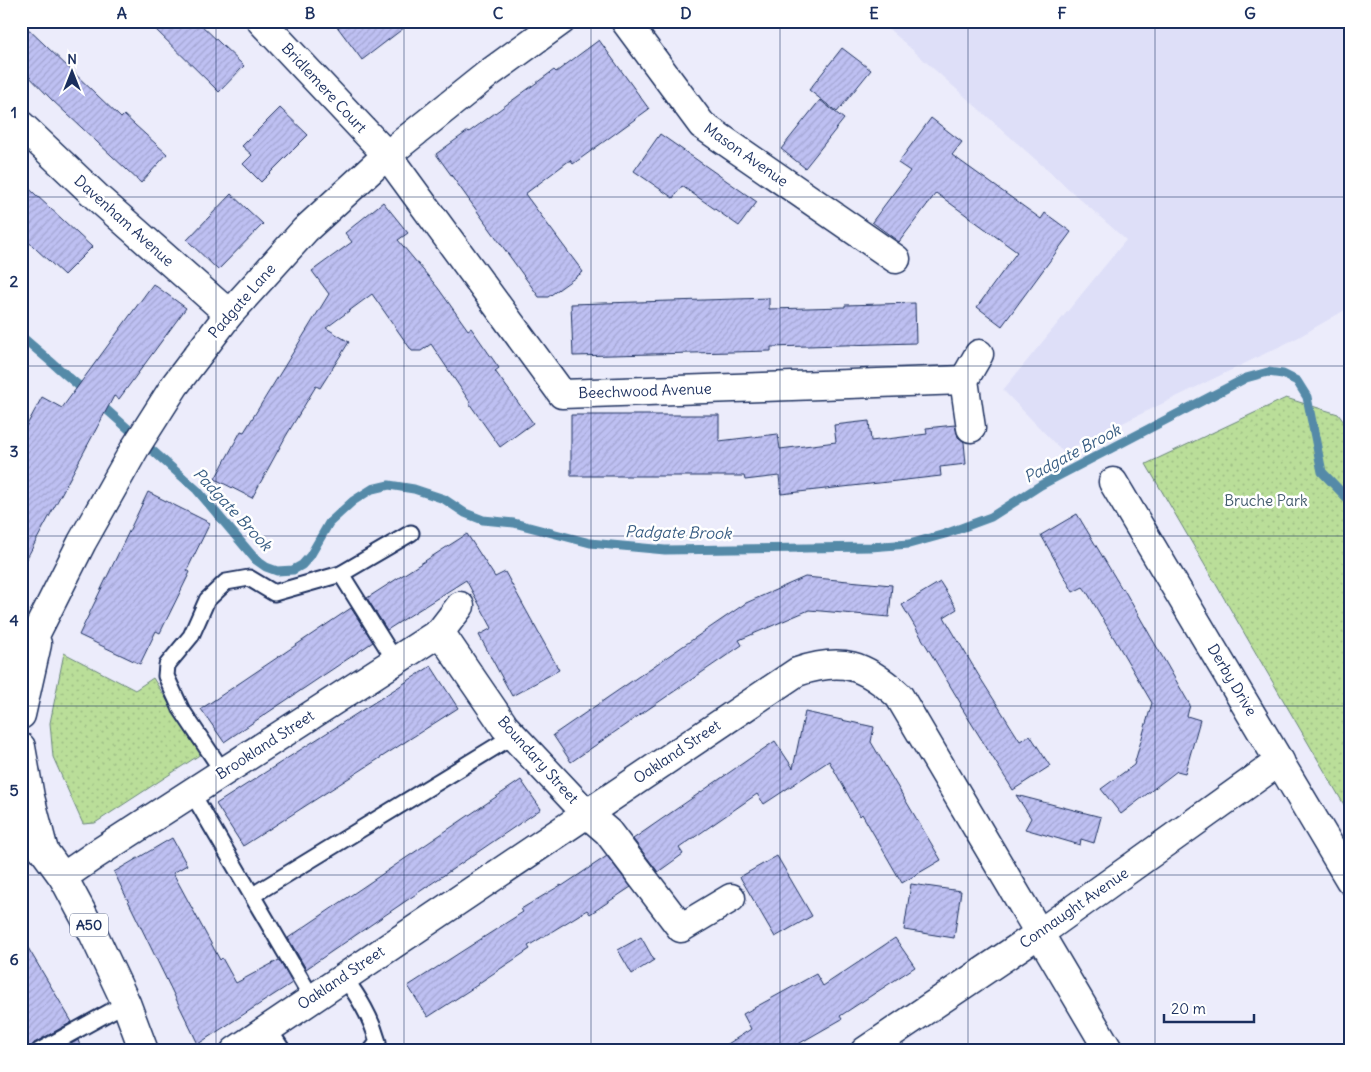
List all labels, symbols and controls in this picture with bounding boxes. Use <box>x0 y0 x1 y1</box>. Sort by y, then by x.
text: A <box>117 3 127 23</box>
text: B <box>305 3 316 23</box>
text: C <box>493 3 504 23</box>
text: D <box>680 3 692 23</box>
text: E <box>869 3 879 23</box>
text: F <box>1057 3 1067 23</box>
text: G <box>1244 3 1256 23</box>
street label: Bridlemere Court <box>278 39 371 137</box>
north arrow <box>48 48 98 98</box>
text: N <box>67 50 77 68</box>
text: 1 <box>11 102 17 122</box>
street label: Mason Avenue <box>701 119 792 191</box>
street label: Davenham Avenue <box>71 171 178 270</box>
street label: Padgate Lane <box>204 259 279 342</box>
text: 2 <box>10 271 19 291</box>
street label: Beechwood Avenue <box>578 379 712 402</box>
water label: Padgate Brook <box>1020 418 1125 487</box>
text: 3 <box>9 441 19 461</box>
water label: Padgate Brook <box>189 463 278 556</box>
park label: Bruche Park <box>1224 491 1308 510</box>
water label: Padgate Brook <box>625 521 733 543</box>
text: 4 <box>9 610 19 630</box>
street label: Derby Drive <box>1204 640 1261 719</box>
street label: Brookland Street <box>212 706 317 783</box>
street label: Boundary Street <box>494 712 583 807</box>
street label: Oakland Street <box>630 716 724 788</box>
text: 5 <box>9 780 19 800</box>
street label: Connaught Avenue <box>1016 863 1132 952</box>
road number: A50 <box>70 914 108 936</box>
street label: Oakland Street <box>294 942 388 1014</box>
text: 6 <box>9 949 19 969</box>
scale bar <box>1164 992 1254 1024</box>
text: 20 m <box>1171 999 1206 1018</box>

